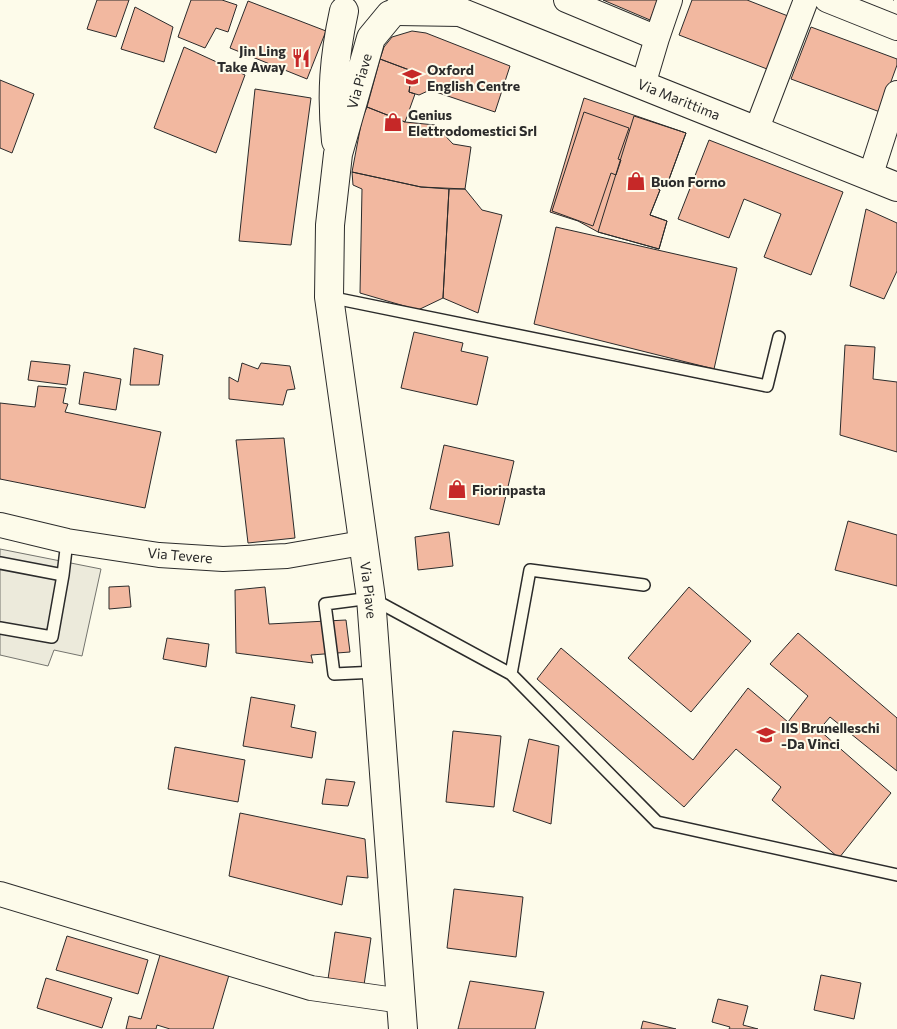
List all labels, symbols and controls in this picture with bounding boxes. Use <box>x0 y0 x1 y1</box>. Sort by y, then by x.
place label: Jin Ling Take Away <box>217 42 286 75</box>
restaurant icon: Jin Ling Take Away <box>290 47 312 69</box>
street label: Via Piave <box>343 51 375 111</box>
place label: Oxford English Centre <box>427 61 520 94</box>
school or university icon: Oxford English Centre <box>401 66 423 88</box>
street label: Via Marittima <box>635 75 723 123</box>
place label: Genius Elettrodomestici Srl <box>408 106 537 139</box>
shop icon: Genius Elettrodomestici Srl <box>382 111 404 133</box>
shop icon: Buon Forno <box>625 170 647 192</box>
place label: Buon Forno <box>651 173 726 190</box>
shop icon: Fiorinpasta <box>446 478 468 500</box>
place label: Fiorinpasta <box>472 481 546 498</box>
street label: Via Tevere <box>147 544 213 566</box>
street label: Via Piave <box>357 561 381 619</box>
place label: IIS Brunelleschi -Da Vinci <box>781 719 880 752</box>
school or university icon: IIS Brunelleschi -Da Vinci <box>755 724 777 746</box>

